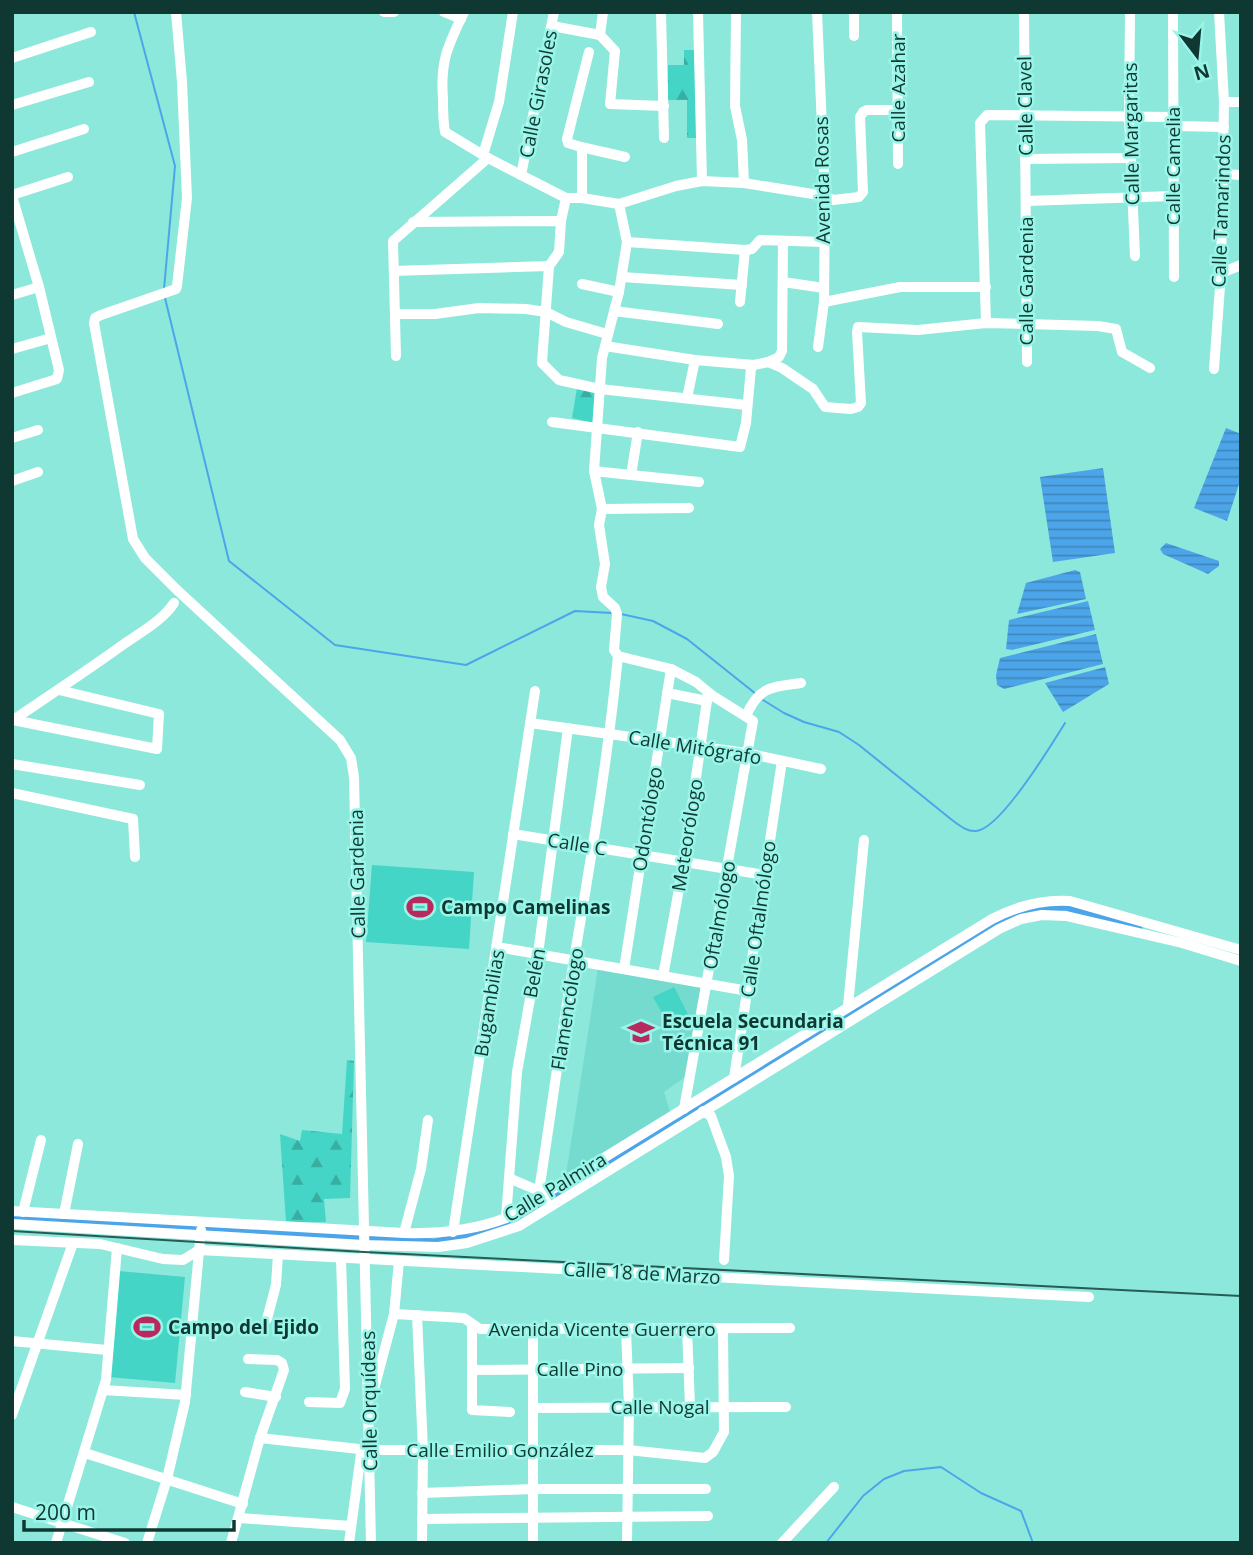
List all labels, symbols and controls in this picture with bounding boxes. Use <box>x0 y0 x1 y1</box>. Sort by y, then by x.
north arrow <box>1162 21 1232 91</box>
street label: Calle Girasoles <box>513 28 563 160</box>
street label: Calle Azahar <box>885 33 911 143</box>
street label: Calle Clavel <box>1011 56 1039 156</box>
text: N <box>1191 58 1213 87</box>
street label: Calle Margaritas <box>1117 62 1145 206</box>
street label: Calle Camelia <box>1160 107 1186 225</box>
street label: Avenida Rosas <box>808 116 836 244</box>
street label: Calle Tamarindos <box>1205 134 1237 288</box>
street label: Calle Gardenia <box>1013 216 1039 346</box>
street label: Calle Mitógrafo <box>627 724 763 770</box>
street label: Odontólogo <box>626 765 668 873</box>
street label: Meteorólogo <box>665 777 709 893</box>
street label: Calle Gardenia <box>343 809 371 939</box>
street label: Calle C <box>545 826 609 862</box>
street label: Calle Oftalmólogo <box>734 839 782 999</box>
street label: Oftalmólogo <box>697 858 741 972</box>
sports icon: Campo Camelinas <box>405 892 435 922</box>
place label: Campo Camelinas <box>441 894 610 920</box>
street label: Belén <box>517 946 551 1000</box>
street label: Flamencólogo <box>544 946 590 1072</box>
street label: Bugambilias <box>468 948 510 1058</box>
place label: Escuela Secundaria Técnica 91 <box>662 1008 844 1056</box>
school or university icon: Escuela Secundaria Técnica 91 <box>626 1017 656 1047</box>
street label: Calle Palmira <box>499 1146 611 1228</box>
street label: Calle 18 de Marzo <box>563 1256 721 1290</box>
sports icon: Campo del Ejido <box>132 1312 162 1342</box>
place label: Campo del Ejido <box>168 1314 319 1340</box>
street label: Avenida Vicente Guerrero <box>488 1316 716 1342</box>
street label: Calle Orquídeas <box>355 1331 383 1471</box>
street label: Calle Pino <box>536 1356 624 1382</box>
street label: Calle Nogal <box>610 1394 710 1420</box>
street label: Calle Emilio González <box>406 1437 594 1463</box>
scale bar <box>24 1488 234 1532</box>
text: 200 m <box>35 1498 96 1526</box>

